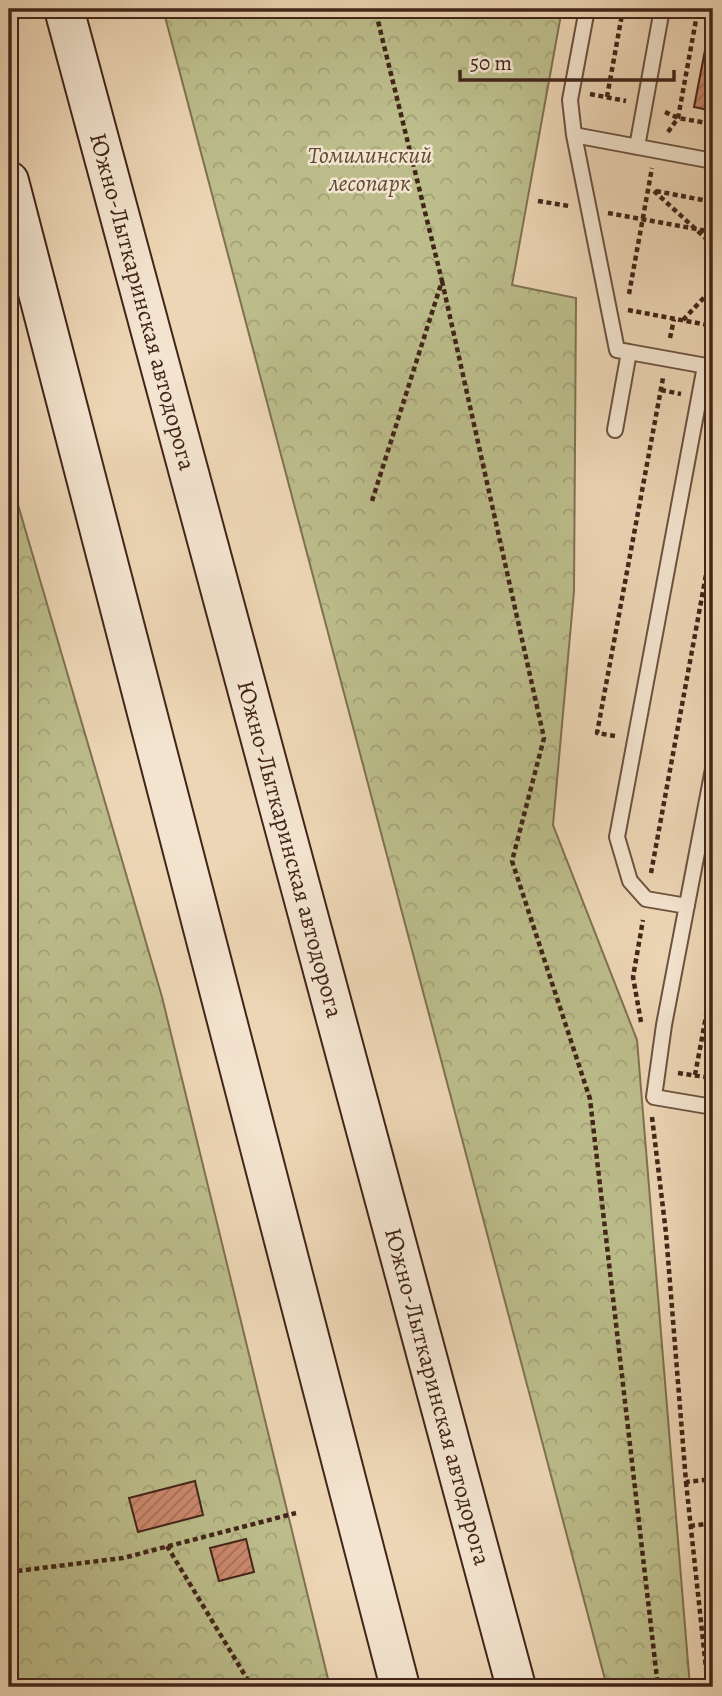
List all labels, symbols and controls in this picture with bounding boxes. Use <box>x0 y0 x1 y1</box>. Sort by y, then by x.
scale bar <box>460 38 673 82</box>
text: 50 m <box>470 49 512 77</box>
street label: Южно-Лыткаринская автодорога <box>82 129 204 474</box>
park label: Томилинский лесопарк <box>308 139 432 199</box>
street label: Южно-Лыткаринская автодорога <box>230 677 351 1021</box>
street label: Южно-Лыткаринская автодорога <box>377 1224 498 1569</box>

